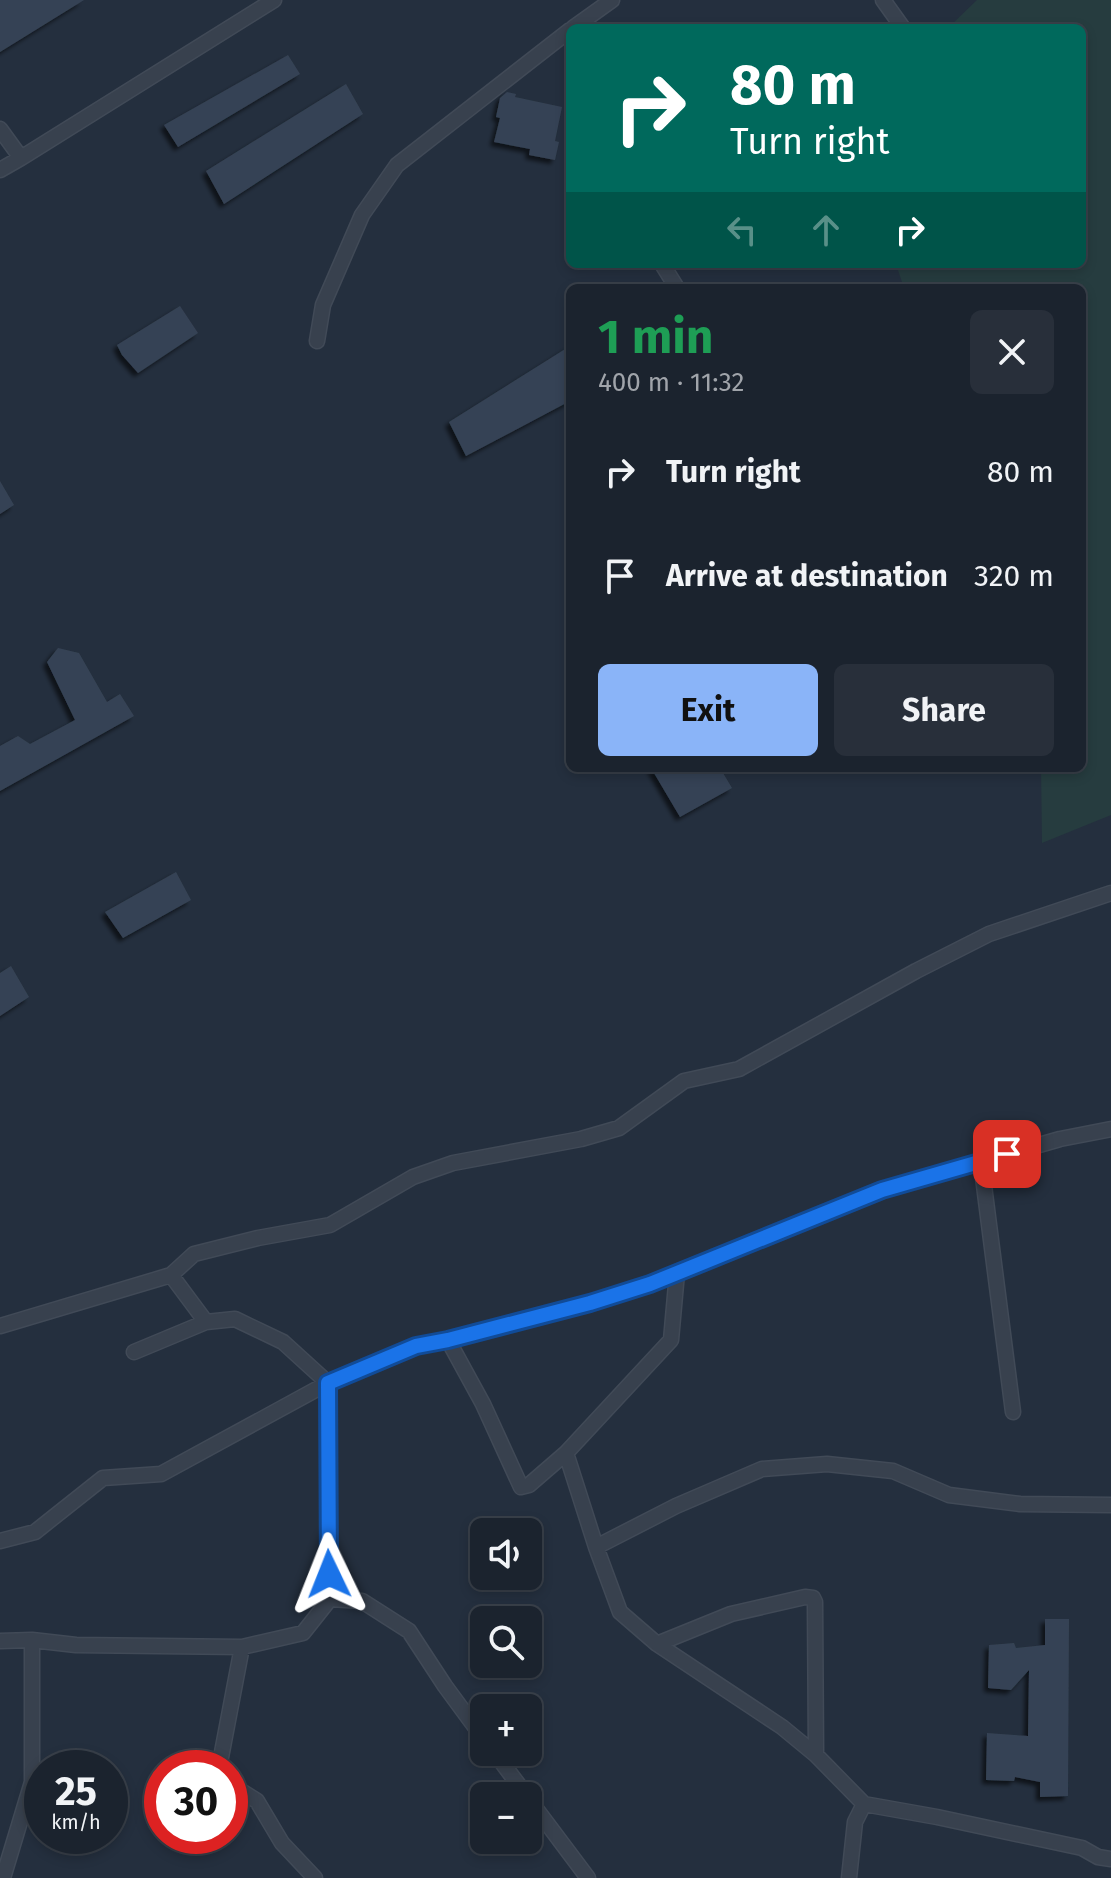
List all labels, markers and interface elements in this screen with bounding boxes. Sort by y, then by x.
text: 80 m [730,52,856,119]
icon: right [598,56,702,160]
text: Turn right [730,120,890,164]
icon: left [720,208,764,252]
icon: ahead [804,208,848,252]
icon: right [888,208,932,252]
text: 1 min [598,308,713,366]
button: close [970,310,1054,394]
text: 400 m · 11:32 [598,367,744,398]
icon: right [598,450,642,494]
text: Turn right [666,454,801,490]
text: 80 m [987,454,1054,490]
icon: arrive [598,554,642,598]
text: Arrive at destination [666,558,948,594]
text: 320 m [974,558,1054,594]
button: Exit [598,664,818,756]
button: Share [834,664,1054,756]
pin [973,1120,1041,1188]
icon: arrive [985,1132,1029,1176]
map controls [470,1518,542,1854]
button: sound [470,1518,542,1590]
position arrow [287,1532,371,1616]
button: search [470,1606,542,1678]
button: + [470,1694,542,1766]
speed limit sign: 30 [144,1750,248,1854]
text: 25 [55,1768,97,1816]
button: − [470,1782,542,1854]
text: km/h [51,1810,101,1834]

